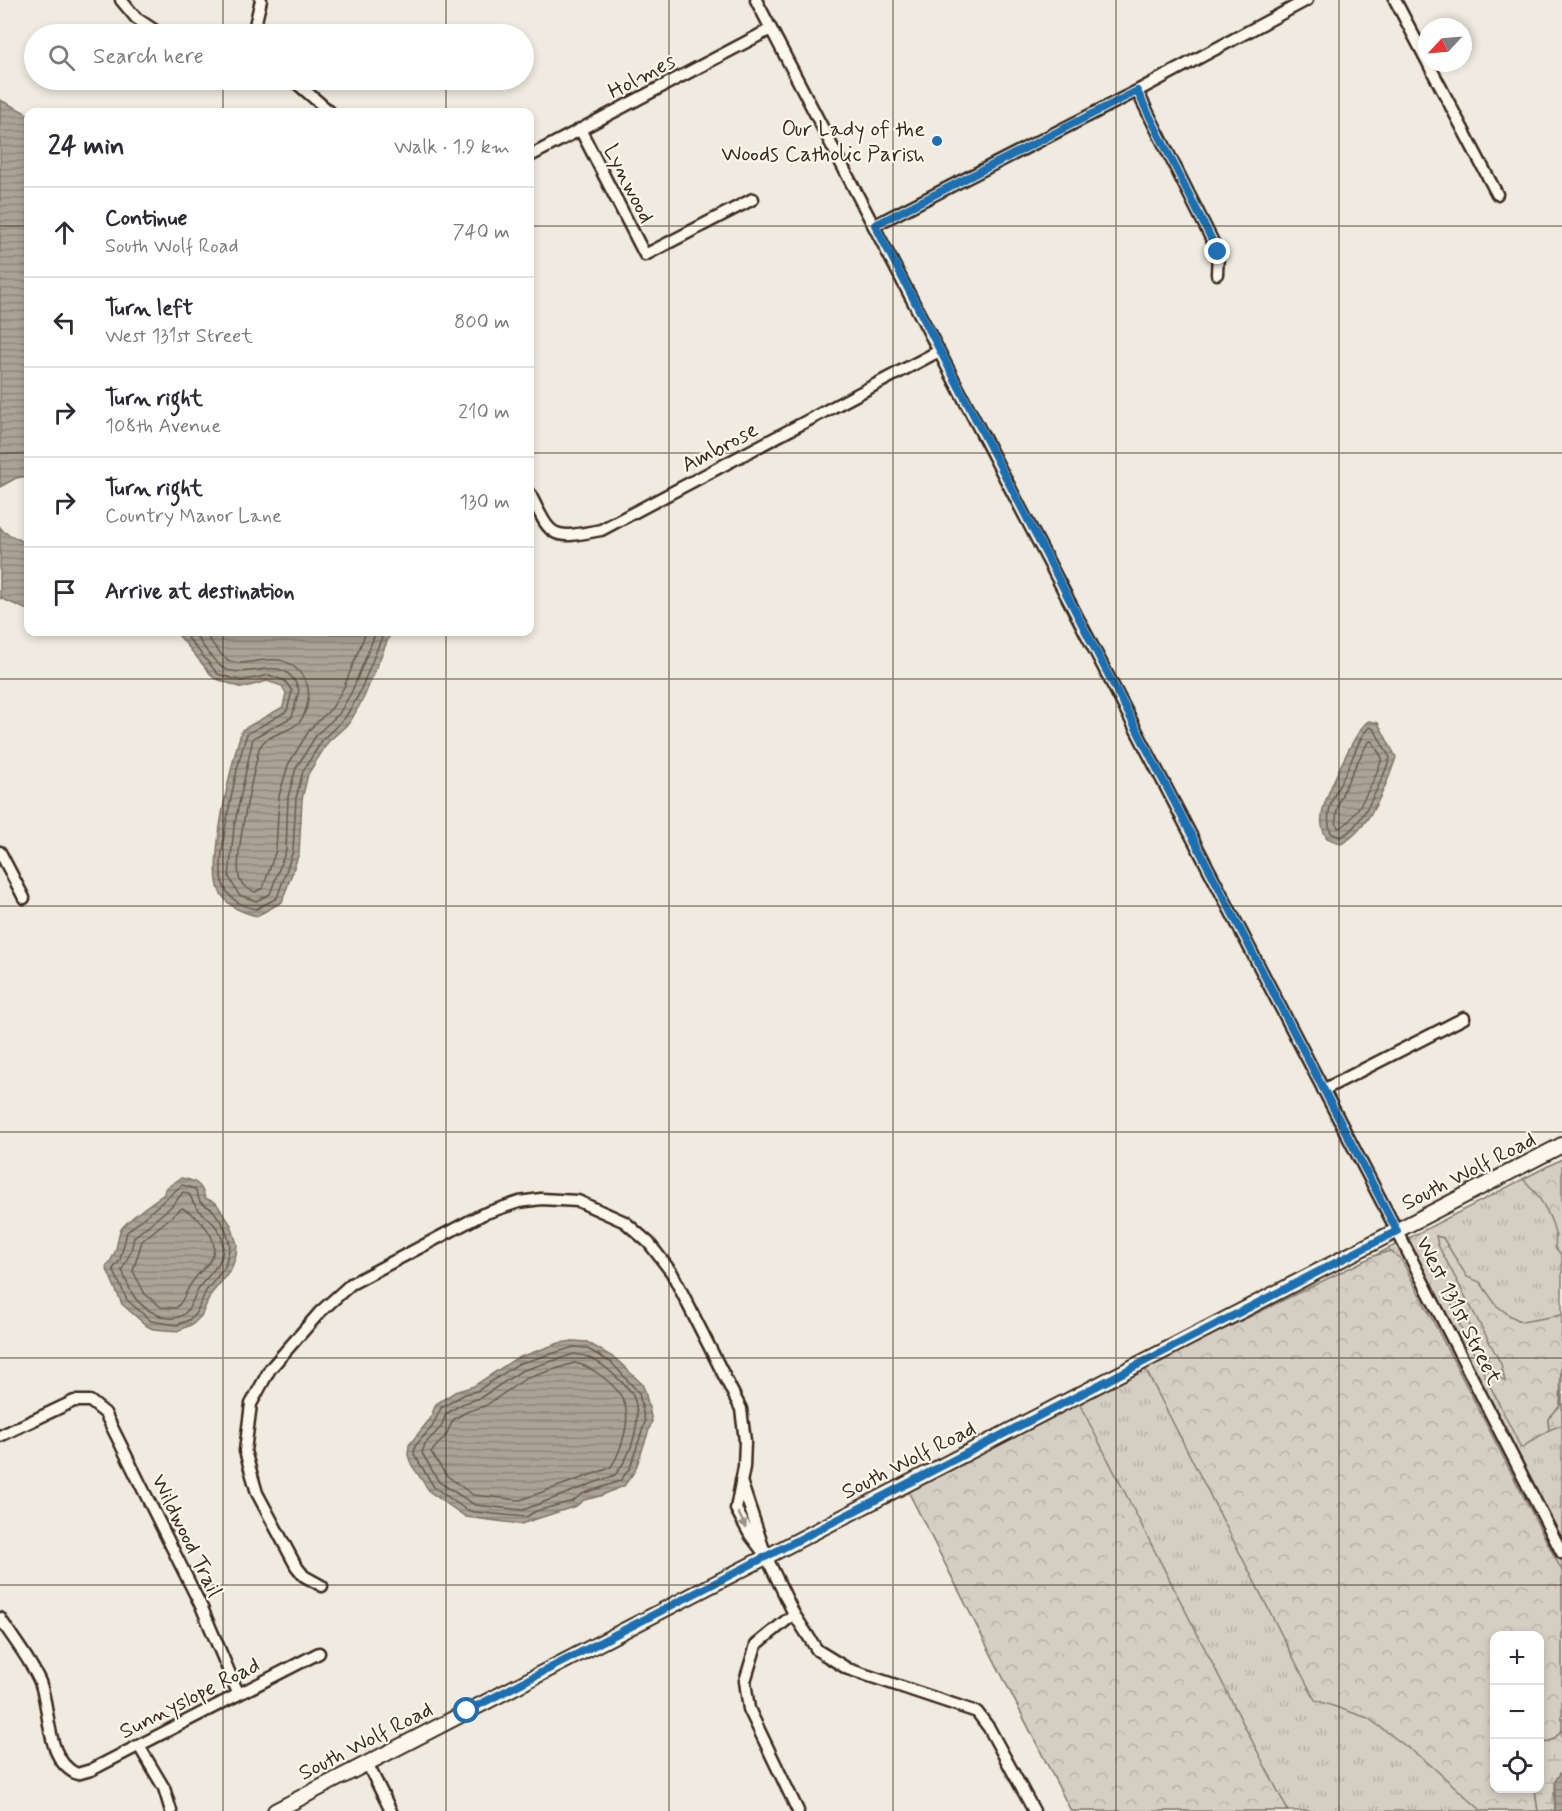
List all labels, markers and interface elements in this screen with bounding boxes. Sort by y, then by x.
north arrow [1418,18,1472,72]
search box [24,24,534,90]
icon: search [45,41,78,74]
text: Search here [93,43,204,71]
street label: Holmes [603,47,681,106]
place label: Our Lady of the Woods Catholic Parish [721,116,925,169]
text: 24 min [48,130,125,164]
text: Walk · 1.9 km [394,134,510,161]
marker: Our Lady of the Woods Catholic Parish [930,134,944,148]
street label: Lynwood [596,140,660,228]
text: Continue [105,205,187,233]
icon: ahead [48,216,81,249]
text: 740 m [452,219,510,246]
text: South Wolf Road [105,233,239,260]
route end [1204,238,1230,264]
text: Turn left [105,295,193,323]
icon: left [48,306,81,339]
text: 800 m [454,309,510,336]
text: West 131st Street [105,323,253,350]
text: Turn right [105,385,203,413]
icon: right [48,396,81,429]
text: 210 m [458,399,510,426]
text: 108th Avenue [105,413,221,440]
street label: Ambrose [677,416,763,480]
text: Turn right [105,475,203,503]
icon: right [48,486,81,519]
text: 130 m [459,489,510,516]
text: Country Manor Lane [105,503,282,530]
icon: arrive [48,576,81,609]
text: Arrive at destination [105,578,295,606]
street label: South Wolf Road [1397,1126,1541,1218]
street label: West 131st Street [1409,1232,1508,1390]
street label: South Wolf Road [837,1415,981,1507]
street label: Wildwood Trail [144,1470,228,1602]
one-way arrow [737,1512,747,1529]
map controls [1490,1631,1544,1793]
button: + [1490,1631,1544,1685]
street label: Sunnyslope Road [115,1651,265,1746]
button: − [1490,1685,1544,1739]
street label: South Wolf Road [294,1696,438,1788]
route start [453,1697,479,1723]
button: locate [1490,1739,1544,1793]

